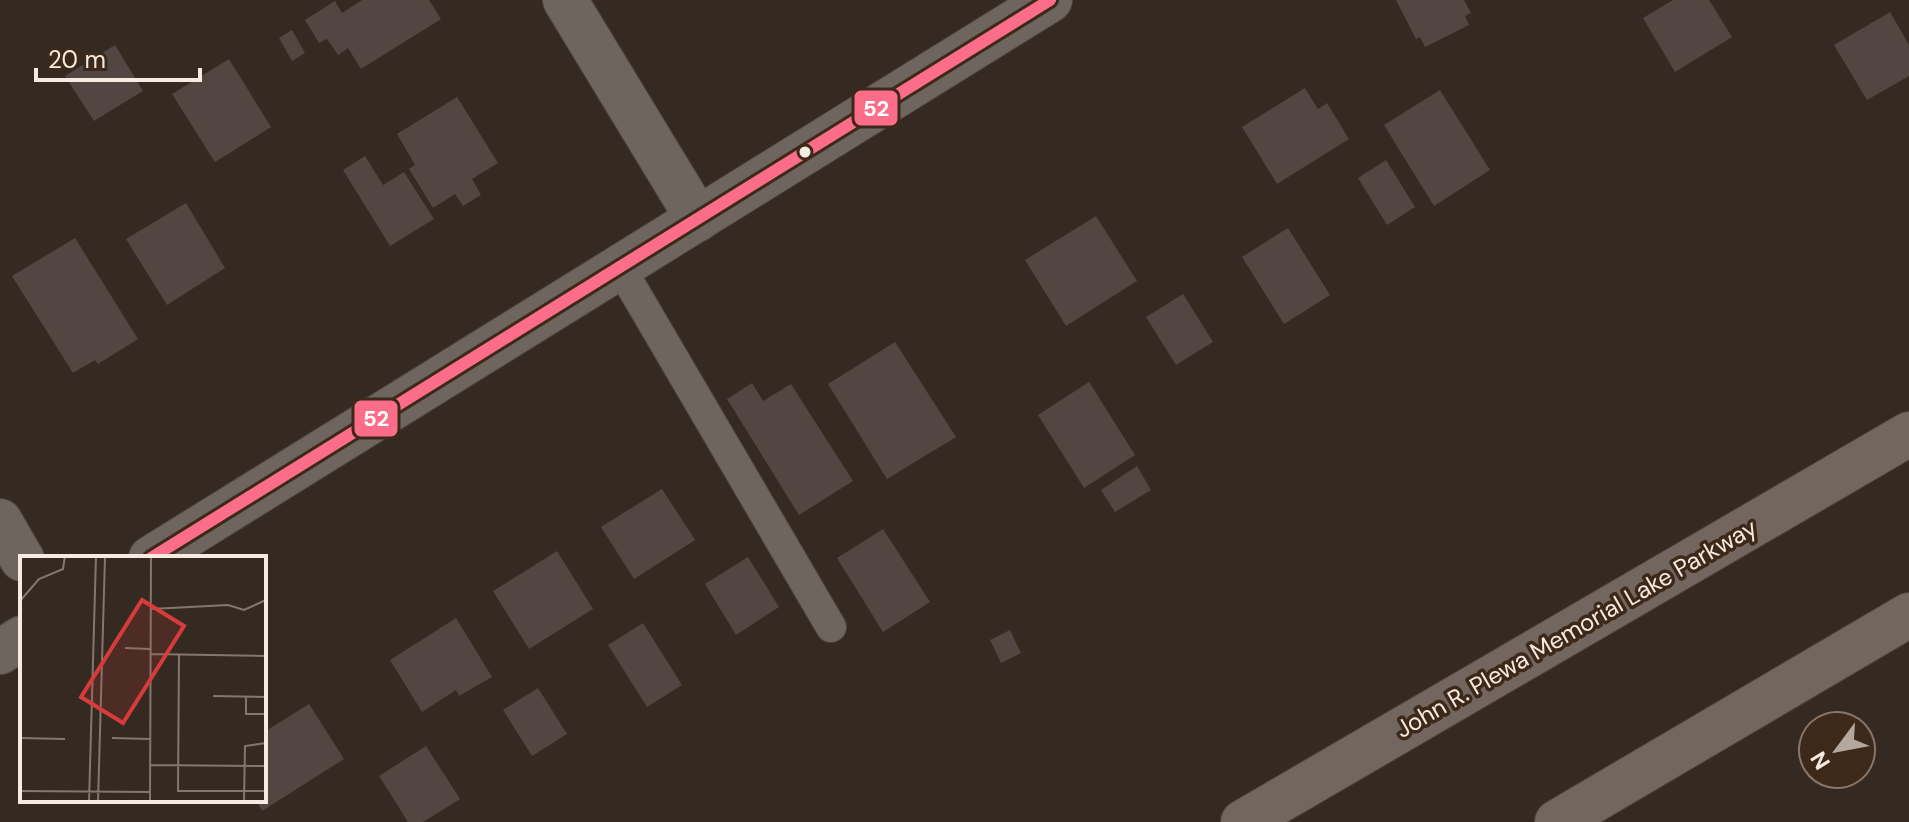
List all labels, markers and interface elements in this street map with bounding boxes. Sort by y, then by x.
scale bar [36,32,200,82]
text: 20 m [48,44,106,75]
line badge: 52 [853,89,899,127]
text: 52 [863,94,889,123]
unlabelled marker [797,144,813,160]
line badge: 52 [353,399,399,438]
text: 52 [363,404,389,433]
street label: John R. Plewa Memorial Lake Parkway [1390,511,1762,745]
inset map [20,556,266,802]
north arrow [1797,710,1877,790]
text: N [1804,746,1837,775]

